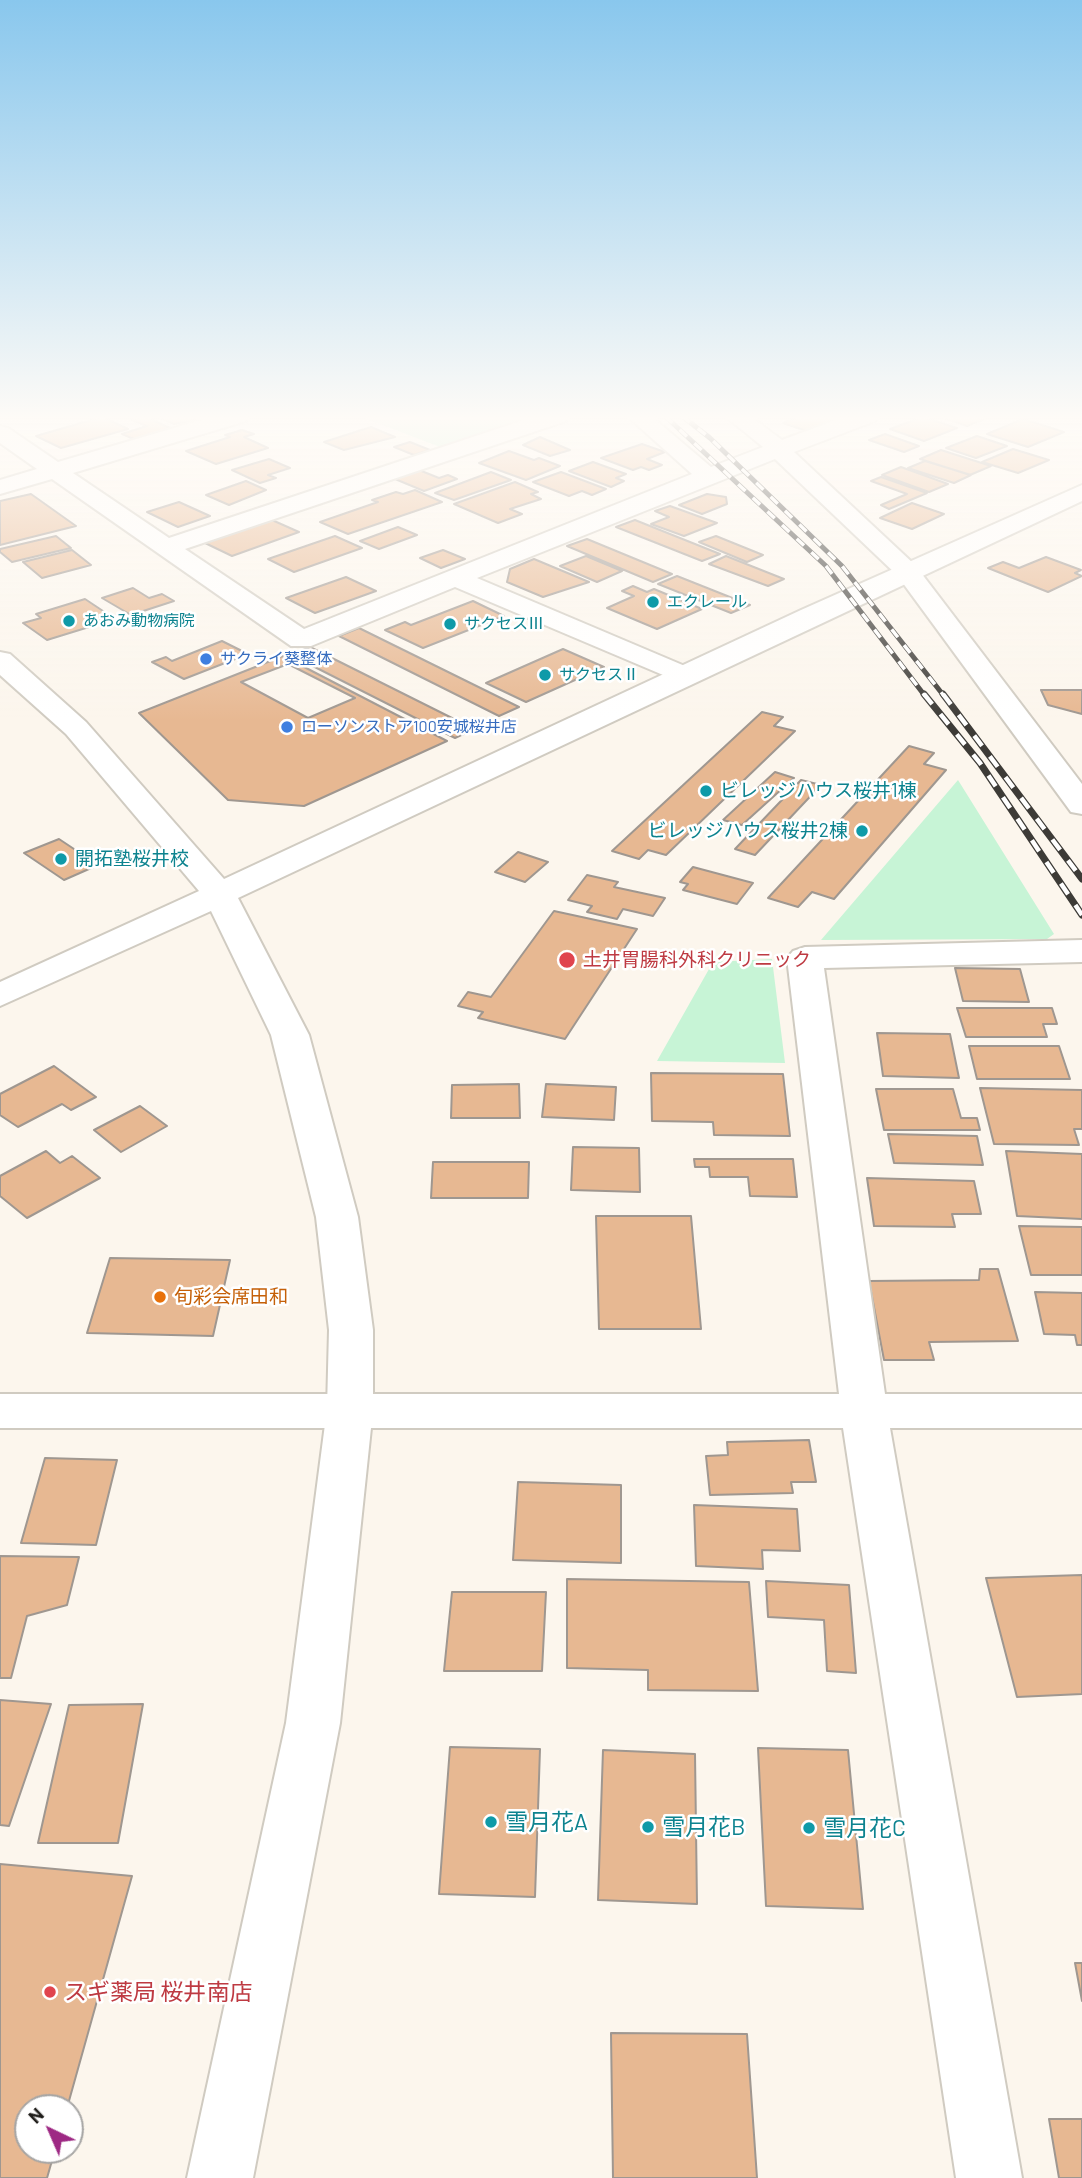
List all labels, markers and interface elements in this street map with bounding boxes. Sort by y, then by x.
place label: エクレール [667,592,747,612]
marker: エクレール [645,594,661,610]
place label: あおみ動物病院 [83,611,195,631]
marker: あおみ動物病院 [61,613,77,629]
place label: サクセスⅢ [464,614,544,634]
marker: サクセスⅢ [442,616,458,632]
place label: サクライ葵整体 [220,649,332,669]
marker: サクライ葵整体 [198,651,214,667]
place label: サクセスⅡ [559,665,639,685]
marker: サクセスⅡ [537,667,553,683]
place label: ローソンストア100安城桜井店 [301,717,517,737]
marker: ローソンストア100安城桜井店 [279,719,295,735]
place label: ビレッジハウス桜井1棟 [720,780,917,802]
marker: ビレッジハウス桜井1棟 [698,783,714,799]
place label: ビレッジハウス桜井2棟 [648,820,848,842]
marker: ビレッジハウス桜井2棟 [854,823,870,839]
place label: 開拓塾桜井校 [75,848,189,870]
marker: 開拓塾桜井校 [53,851,69,867]
place label: 土井胃腸科外科クリニック [583,949,811,971]
marker: 土井胃腸科外科クリニック [557,950,577,970]
place label: 旬彩会席田和 [174,1286,288,1308]
marker: 旬彩会席田和 [152,1289,168,1305]
place label: 雪月花A [505,1808,588,1836]
place label: 雪月花B [662,1813,745,1841]
marker: 雪月花A [483,1814,499,1830]
place label: 雪月花C [823,1814,906,1842]
marker: 雪月花B [640,1819,656,1835]
marker: 雪月花C [801,1820,817,1836]
place label: スギ薬局 桜井南店 [64,1978,253,2006]
marker: スギ薬局 桜井南店 [42,1984,58,2000]
north arrow [14,2094,84,2164]
text: N [23,2102,48,2128]

